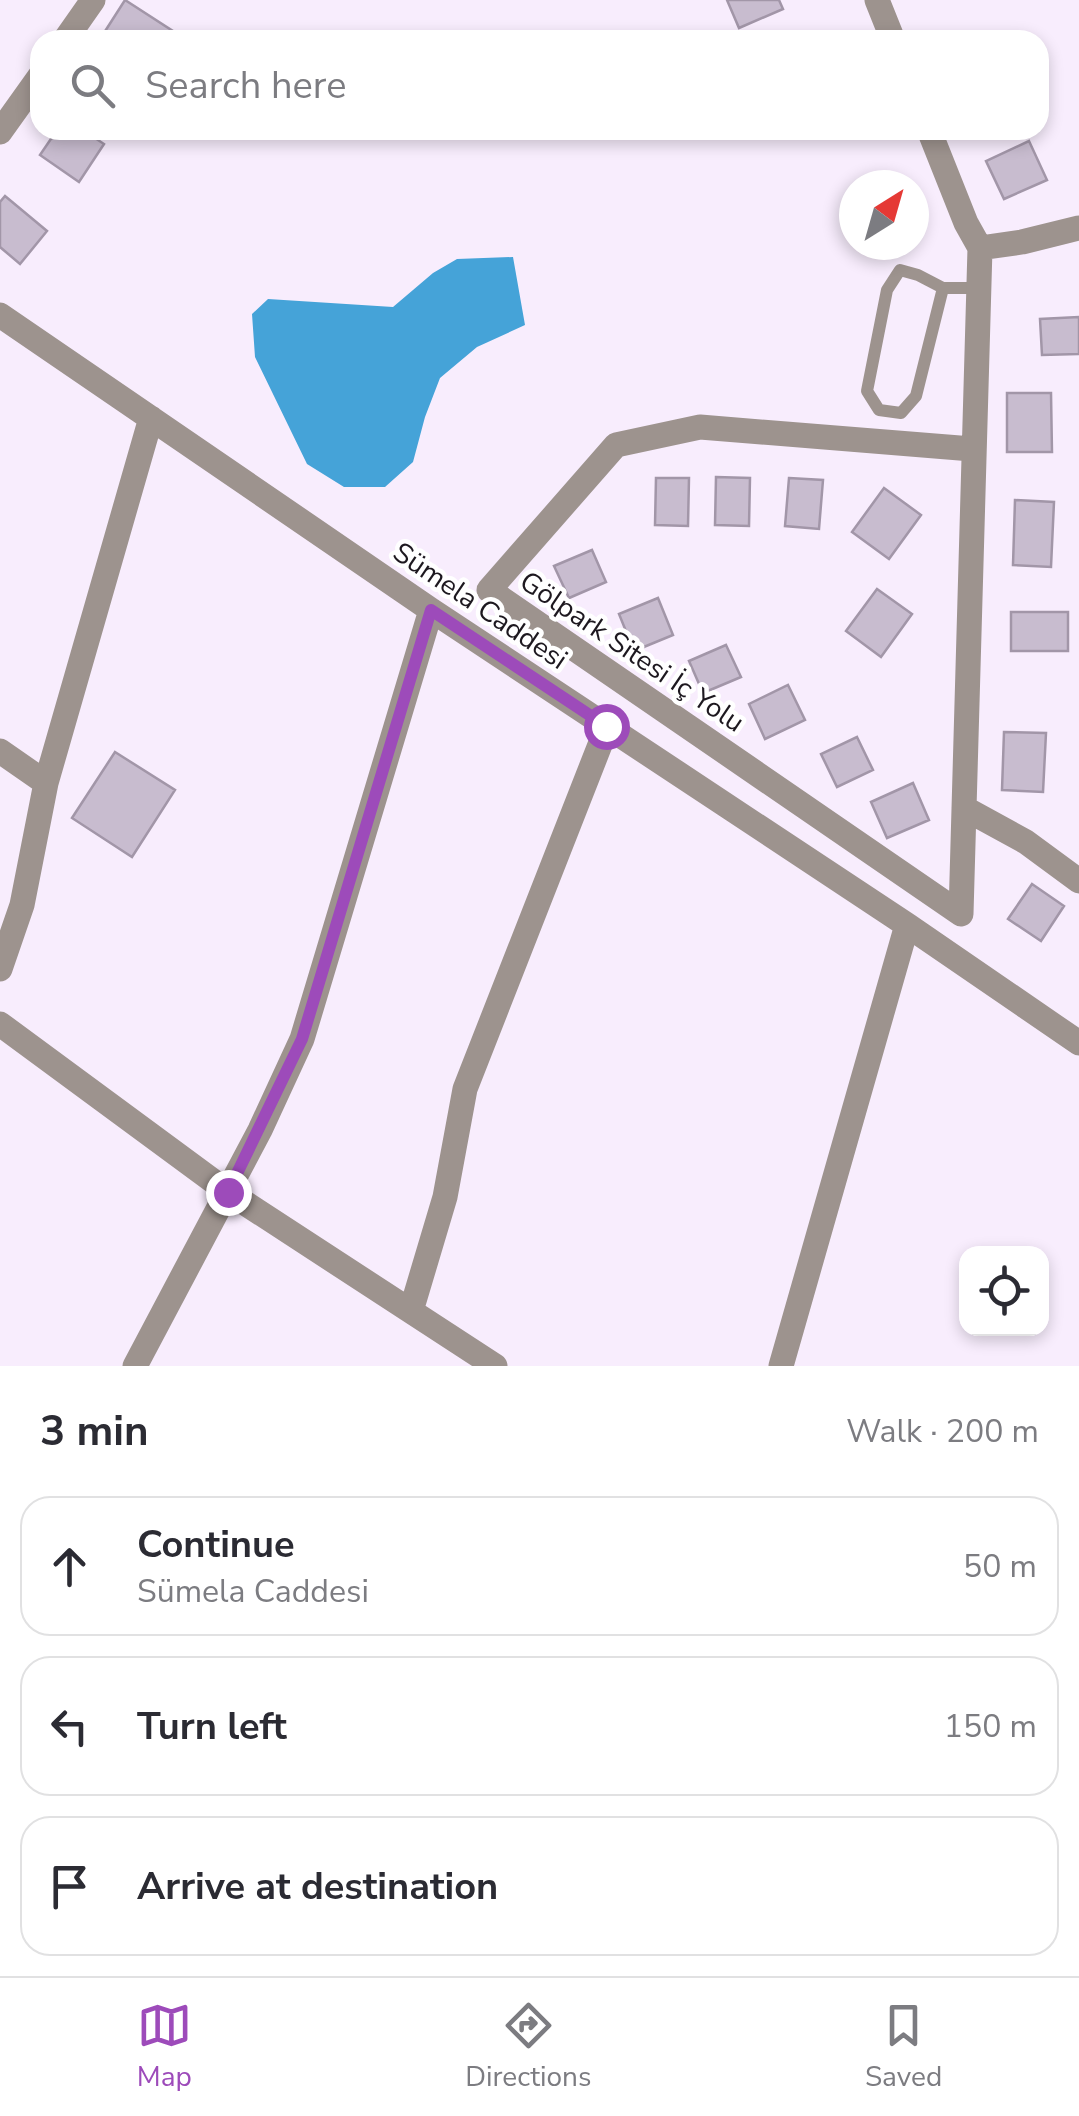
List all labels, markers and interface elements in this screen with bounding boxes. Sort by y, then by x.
search box [30,30,1049,140]
icon: search [65,58,120,113]
text: Search here [145,60,346,111]
north arrow [839,170,929,260]
street label: Sümela Caddesi [385,534,575,678]
street label: Gölpark Sitesi İç Yolu [512,563,752,741]
route start [584,704,630,750]
route end [206,1170,252,1216]
map controls [959,1246,1049,1336]
button: locate [959,1246,1049,1336]
text: 3 min [40,1403,149,1460]
text: Walk · 200 m [846,1410,1039,1453]
text: Continue [137,1519,295,1570]
icon: ahead [42,1539,97,1594]
text: 50 m [963,1545,1037,1588]
text: Sümela Caddesi [137,1570,369,1613]
icon: left [42,1699,97,1754]
text: Turn left [137,1701,287,1752]
text: 150 m [944,1705,1037,1748]
icon: arrive [42,1859,97,1914]
text: Arrive at destination [137,1861,498,1912]
tab: Map [137,1998,192,2096]
tab: Directions [465,1998,591,2096]
tab: Saved [865,1998,942,2096]

